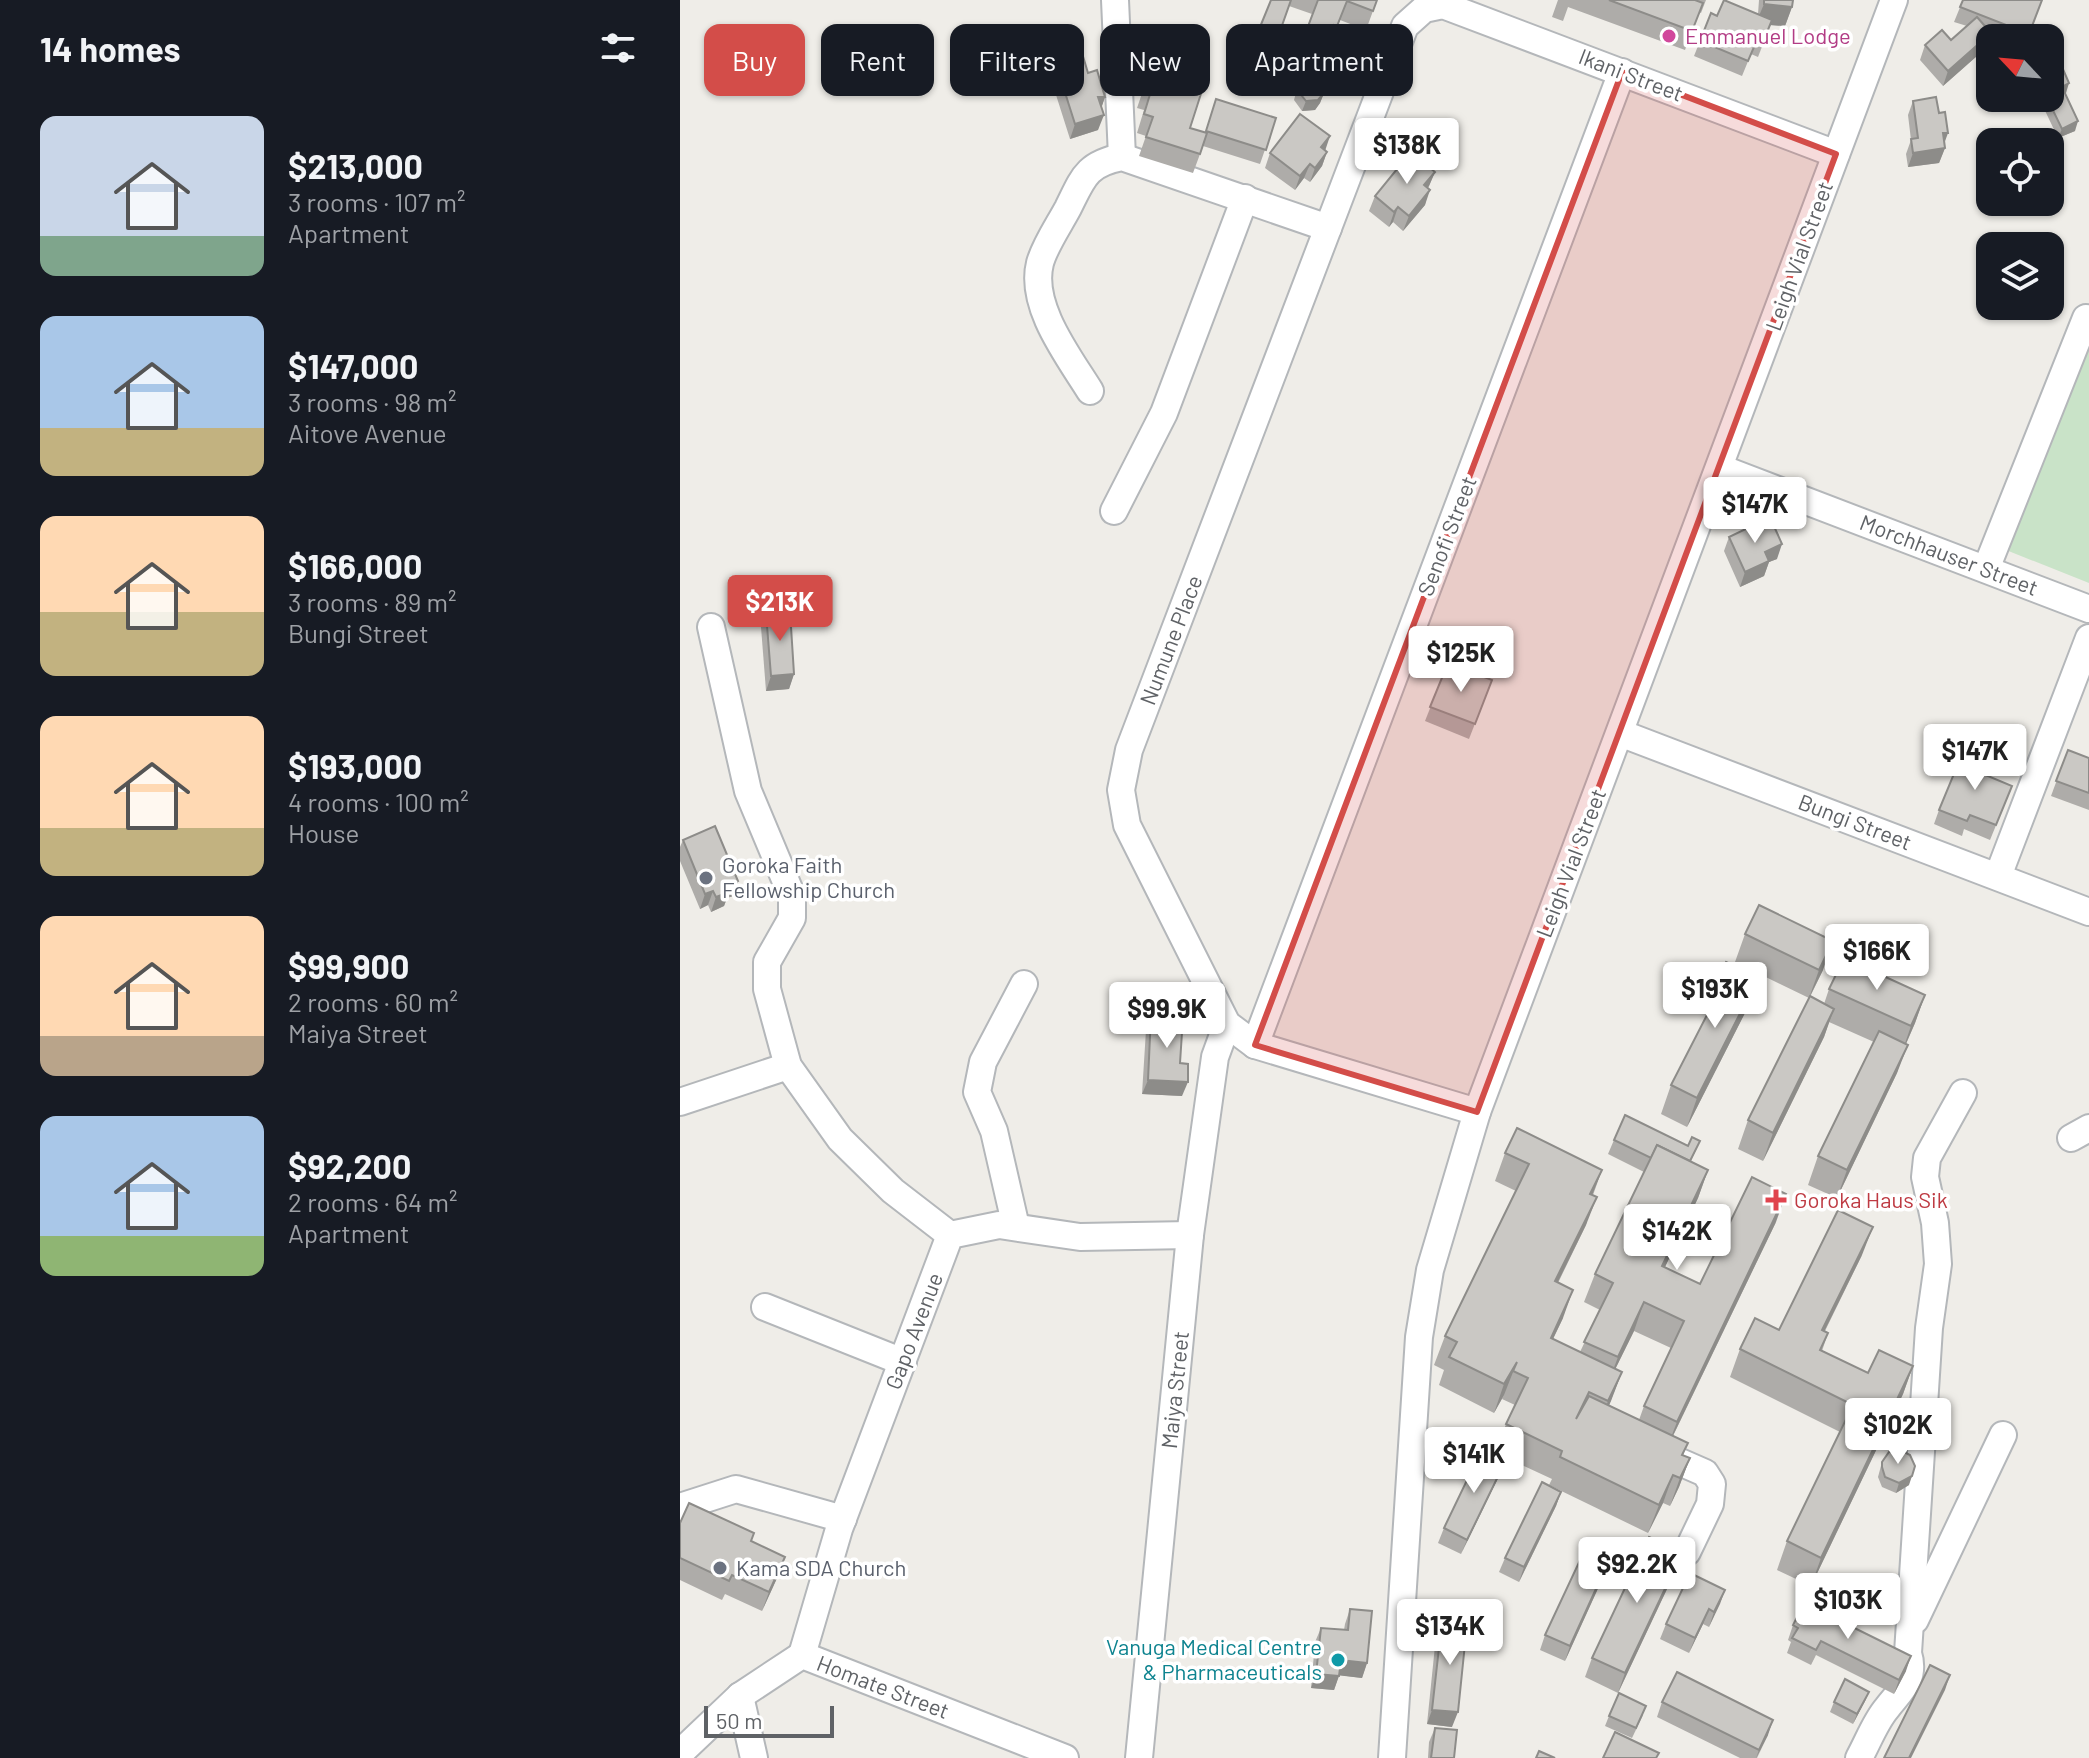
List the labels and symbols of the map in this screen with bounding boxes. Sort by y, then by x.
place label: Emmanuel Lodge [1685,22,1851,48]
north arrow [1976,24,2064,112]
marker: Emmanuel Lodge [1660,27,1678,45]
street label: Ikani Street [1575,42,1687,106]
pin: $138K [1351,118,1463,186]
street label: Leigh Vial Street [1759,177,1837,334]
street label: Senofi Street [1411,472,1481,599]
pin: $147K [1699,477,1811,545]
street label: Morchhauser Street [1857,508,2042,600]
street label: Numune Place [1133,571,1207,708]
pin: $213K [724,575,836,643]
pin: $125K [1405,626,1517,694]
pin: $147K [1919,724,2031,792]
street label: Leigh Vial Street [1530,785,1610,941]
street label: Bungi Street [1795,788,1916,855]
place label: Goroka Faith Fellowship Church [722,851,895,902]
marker: Goroka Faith Fellowship Church [697,869,715,887]
pin: $166K [1821,924,1933,992]
pin: $193K [1659,962,1771,1030]
pin: $99.9K [1102,982,1232,1050]
place label: Goroka Haus Sik [1794,1186,1948,1212]
marker: Goroka Haus Sik [1765,1189,1787,1211]
pin: $142K [1621,1204,1733,1272]
street label: Gapo Avenue [879,1269,947,1393]
street label: Maiya Street [1155,1330,1193,1450]
pin: $102K [1842,1398,1954,1466]
pin: $141K [1418,1427,1530,1495]
pin: $92.2K [1572,1537,1702,1605]
place label: Kama SDA Church [736,1554,906,1580]
marker: Kama SDA Church [711,1559,729,1577]
pin: $103K [1792,1573,1904,1641]
pin: $134K [1394,1599,1506,1667]
place label: Vanuga Medical Centre & Pharmaceuticals [1106,1633,1322,1684]
street label: Homate Street [814,1649,953,1723]
marker: Vanuga Medical Centre & Pharmaceuticals [1329,1651,1347,1669]
scale bar [704,1702,834,1738]

